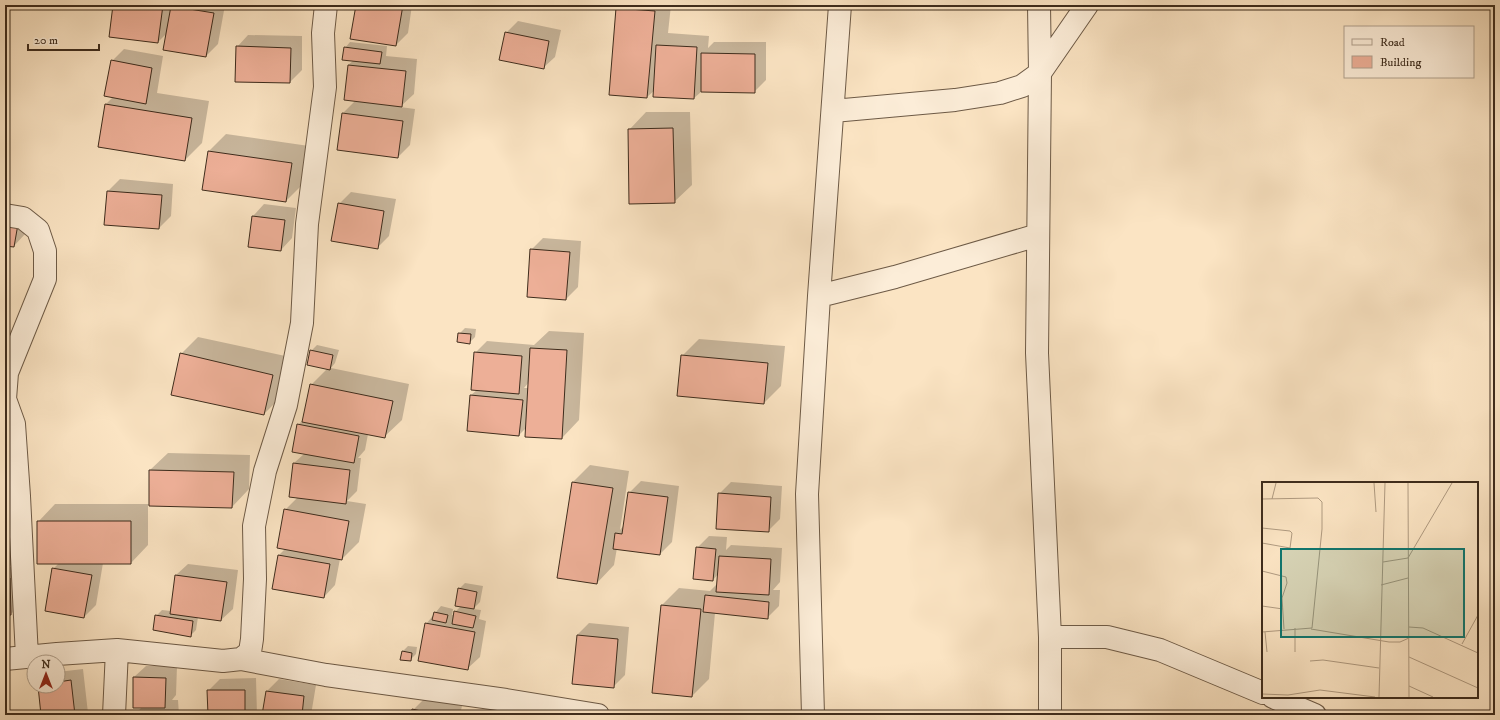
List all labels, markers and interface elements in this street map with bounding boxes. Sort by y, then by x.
scale bar [28,26,99,52]
legend [1344,26,1474,78]
text: 20 m [34,33,58,48]
text: Road [1380,35,1405,50]
text: Building [1380,55,1421,70]
inset map [1262,482,1478,698]
north arrow [26,654,66,694]
text: N [41,658,51,672]

